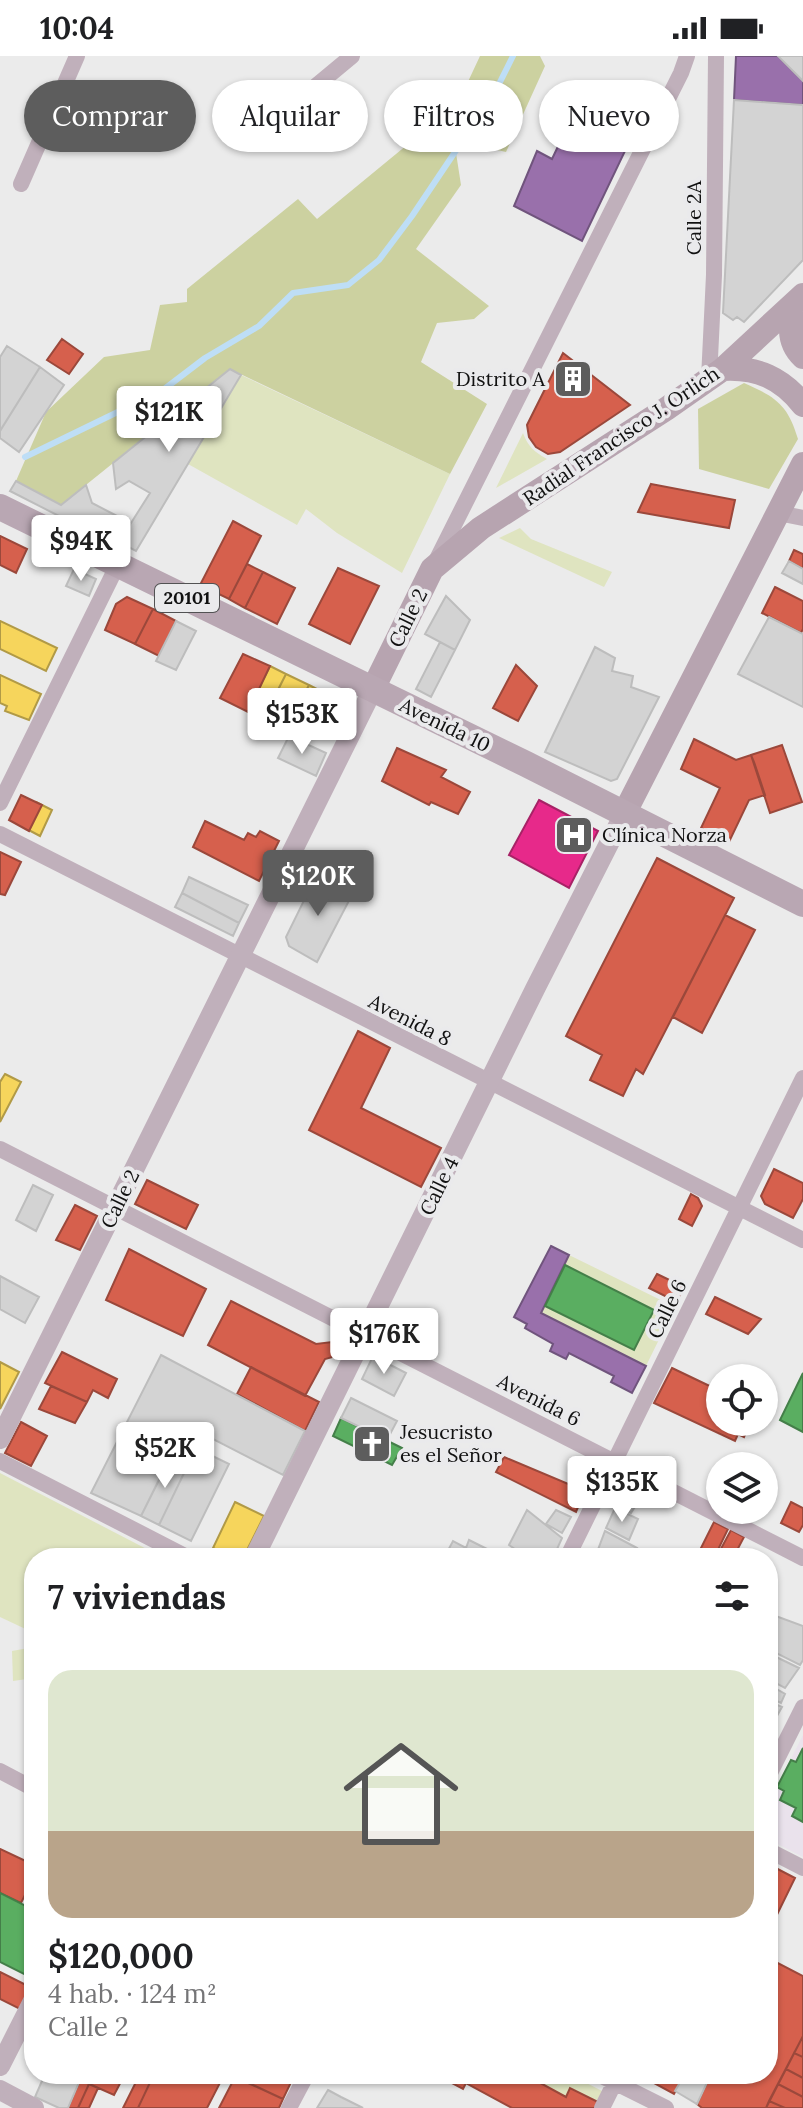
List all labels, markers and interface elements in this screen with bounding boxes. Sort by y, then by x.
text: 10:04 [40,9,114,47]
chip: Comprar [24,80,196,152]
chip: Alquilar [212,80,368,152]
chip: Filtros [384,80,523,152]
chip: Nuevo [539,80,679,152]
street label: Calle 2A [681,180,706,255]
building icon: Distrito A [552,358,594,400]
street label: Radial Francisco J. Orlich [518,360,724,511]
place label: Distrito A [456,366,545,391]
pin: $121K [113,386,225,454]
text: $121K [135,395,203,428]
pin: $94K [34,515,128,583]
text: $94K [50,524,113,557]
road number: 20101 [155,584,219,612]
street label: Calle 2 [383,584,432,651]
pin: $153K [246,688,358,756]
street label: Avenida 10 [395,691,495,757]
text: $153K [266,697,338,730]
hospital icon: Clínica Norza [553,814,595,856]
place label: Clínica Norza [602,822,727,847]
pin: $120K [262,850,374,918]
text: $120K [281,859,355,892]
street label: Avenida 8 [364,988,456,1051]
street label: Calle 4 [414,1152,463,1219]
street label: Calle 2 [95,1165,144,1232]
street label: Calle 6 [642,1275,692,1343]
pin: $176K [328,1308,440,1376]
text: $176K [348,1317,420,1350]
map controls [706,1364,778,1524]
button: locate [706,1364,778,1436]
street label: Avenida 6 [493,1368,585,1431]
place label: Jesucristo es el Señor [399,1419,502,1467]
pin: $52K [118,1422,212,1490]
church icon: Jesucristo es el Señor [351,1423,393,1465]
text: $52K [134,1431,196,1464]
button: layers [706,1452,778,1524]
pin: $135K [566,1456,678,1524]
text: $135K [586,1465,658,1498]
icon: filters [710,1574,754,1618]
text: 7 viviendas [48,1575,226,1618]
icon: home [329,1722,473,1866]
text: $120,000 [48,1934,194,1977]
text: 4 hab. · 124 m² [48,1977,217,2010]
text: Calle 2 [48,2010,129,2043]

